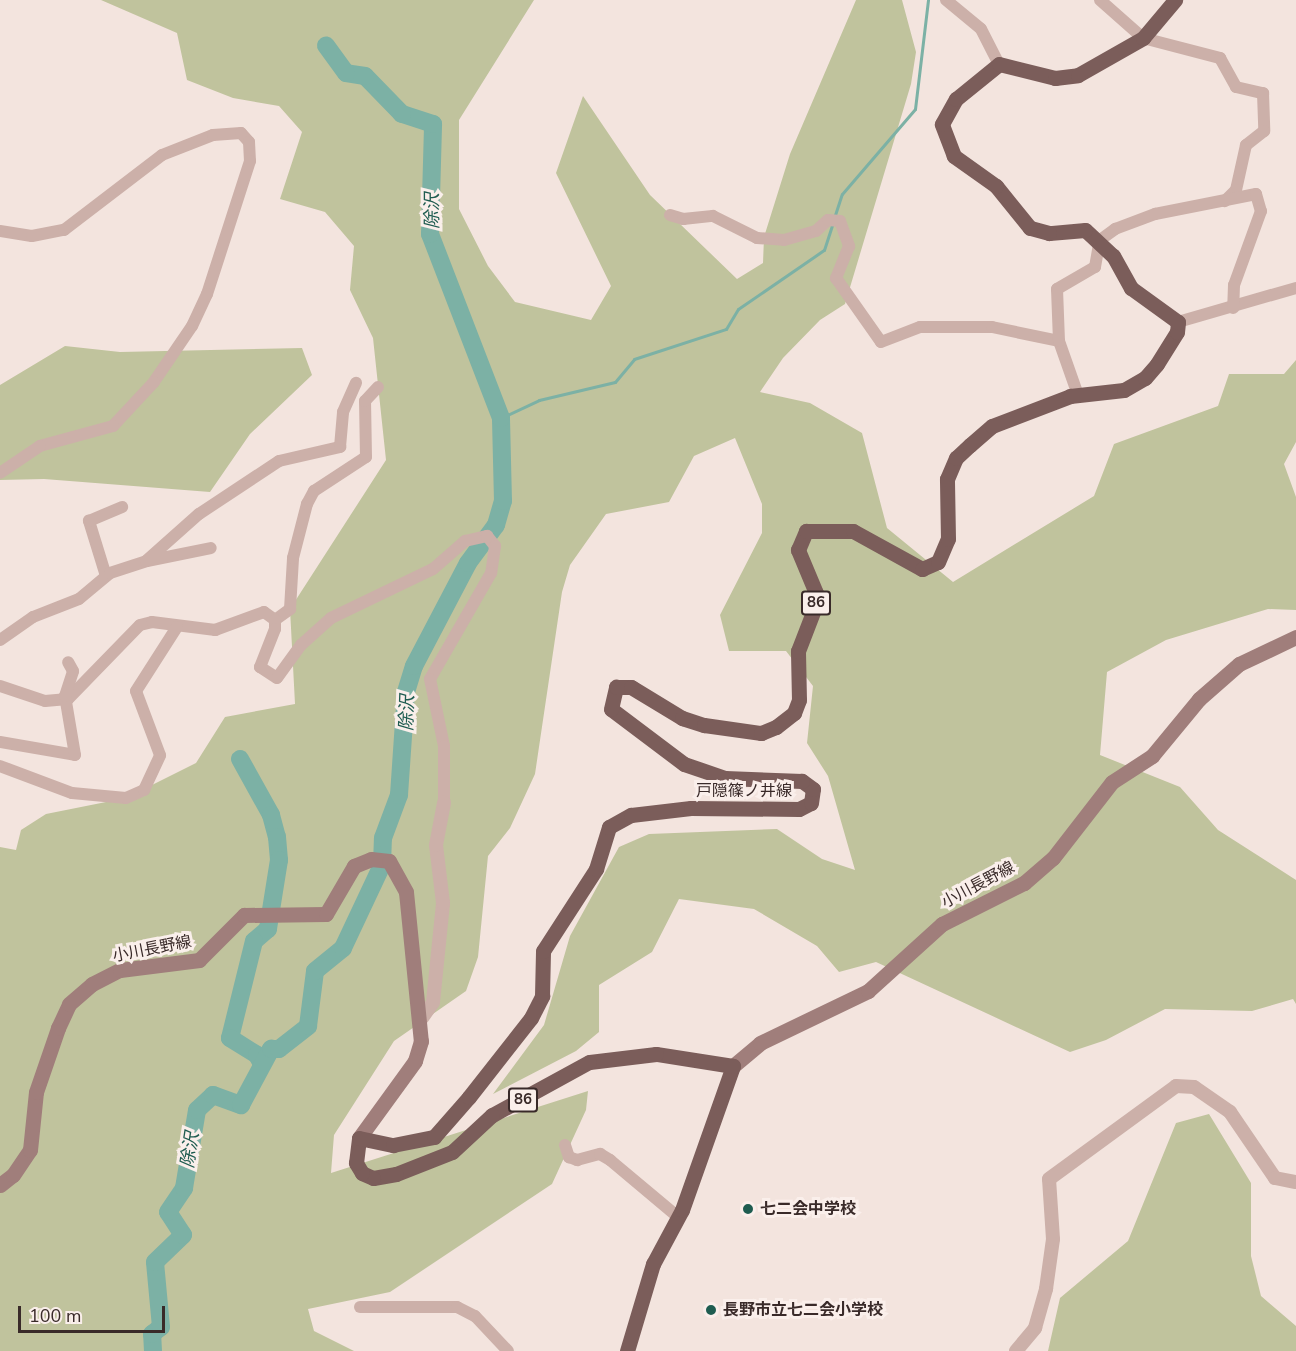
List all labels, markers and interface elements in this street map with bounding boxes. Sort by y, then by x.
water label: 除沢 [421,193,443,229]
road number: 86 [801,591,831,615]
water label: 除沢 [396,695,418,731]
street label: 戸隠篠ノ井線 [696,781,792,801]
street label: 小川長野線 [938,858,1018,912]
street label: 小川長野線 [111,932,193,966]
road number: 86 [508,1088,538,1112]
water label: 除沢 [177,1131,203,1169]
place label: 七二会中学校 [760,1199,856,1219]
marker: 七二会中学校 [741,1202,755,1216]
scale bar [21,1294,168,1332]
place label: 長野市立七二会小学校 [723,1300,883,1320]
marker: 長野市立七二会小学校 [704,1303,718,1317]
text: 100 m [29,1304,81,1328]

